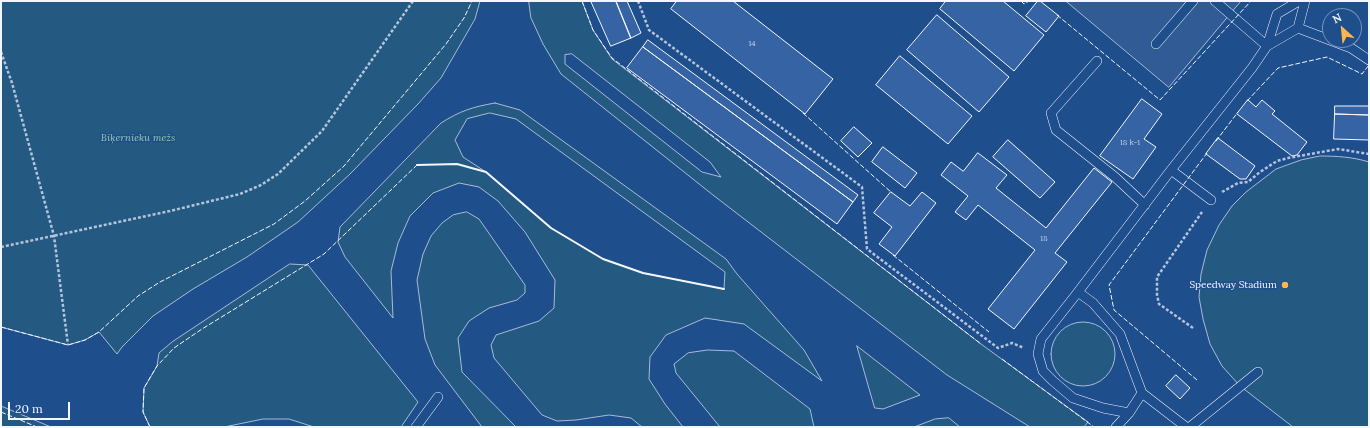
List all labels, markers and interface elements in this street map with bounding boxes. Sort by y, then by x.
north arrow [1322,8,1362,48]
text: N [1330,10,1344,26]
house number: 14 [748,39,756,49]
park label: Biķernieku mežs [101,132,175,144]
house number: 18 k-1 [1120,138,1140,148]
house number: 18 [1040,234,1048,244]
place label: Speedway Stadium [1190,279,1277,291]
marker: Speedway Stadium [1280,280,1290,290]
scale bar [10,394,72,420]
text: 20 m [15,401,43,416]

